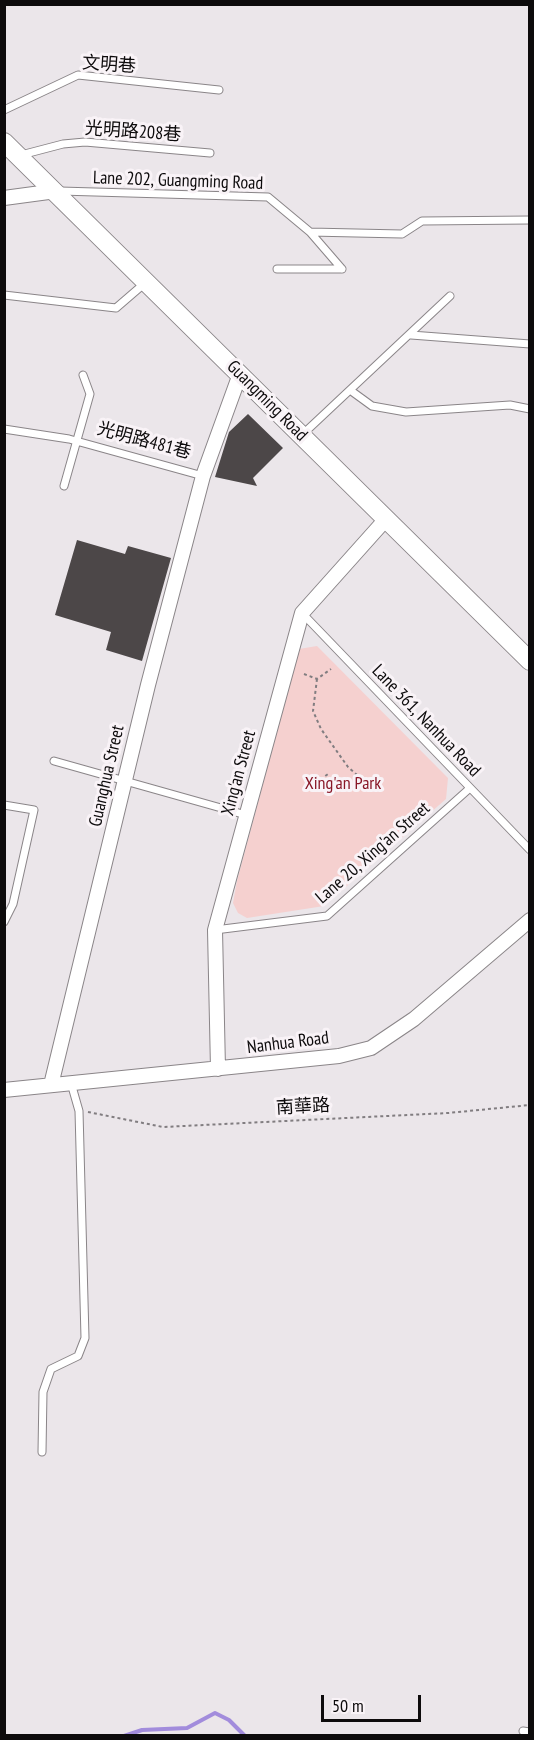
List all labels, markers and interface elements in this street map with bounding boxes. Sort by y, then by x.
street label: 文明巷 [81,52,137,78]
street label: 光明路208巷 [84,118,182,146]
street label: Lane 202, Guangming Road [92,167,264,195]
street label: Guangming Road [222,356,312,446]
street label: 光明路481巷 [95,418,193,464]
street label: Lane 361, Nanhua Road [367,661,485,781]
street label: Guanghua Street [85,723,129,829]
street label: Xing'an Street [217,728,261,818]
park label: Xing'an Park [305,773,381,795]
street label: Lane 20, Xing'an Street [312,798,434,908]
street label: Nanhua Road [246,1027,330,1059]
street label: 南華路 [275,1095,331,1119]
scale bar [324,1683,424,1721]
text: 50 m [332,1694,364,1717]

